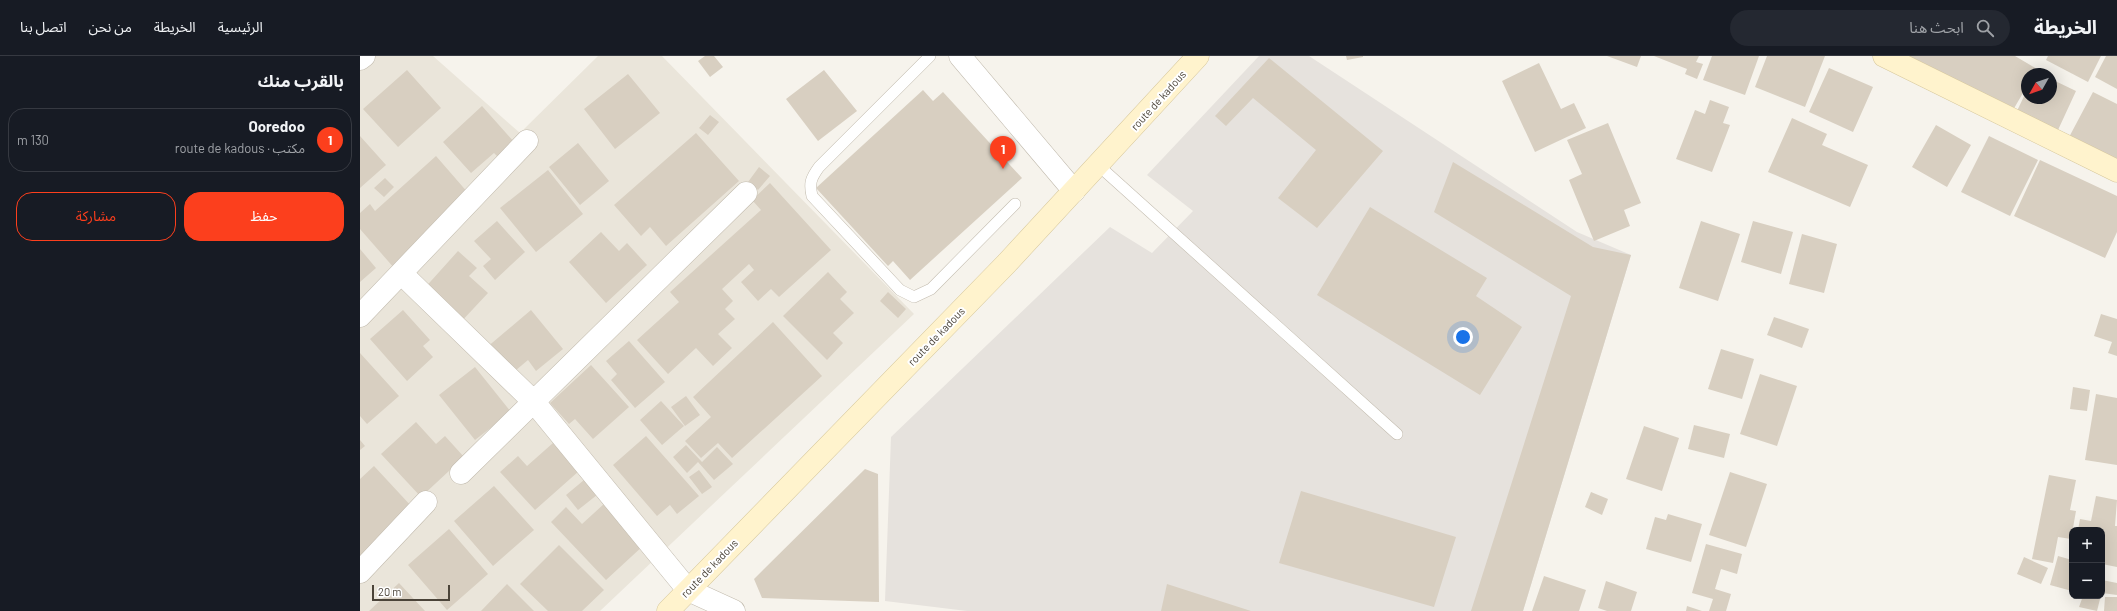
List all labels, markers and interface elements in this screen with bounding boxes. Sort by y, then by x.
search box [1730,10,2010,46]
text: الخريطة [2034,15,2097,38]
icon: search [1974,17,1996,39]
text: اتصل بنا [20,18,66,35]
text: من نحن [88,18,132,35]
text: الخريطة [154,18,196,35]
text: الرئيسية [218,18,263,35]
text: ابحث هنا [1909,18,1964,36]
street label: route de kadous [1128,67,1188,133]
north arrow [2021,68,2057,104]
text: بالقرب منك [258,70,344,90]
text: Ooredoo [248,117,305,135]
text: 130 m [17,132,49,148]
text: 1 [328,132,332,148]
pin: 1 [990,136,1016,169]
text: مكتب · route de kadous [175,140,305,156]
button: مشاركة [16,192,176,241]
button: حفظ [184,192,344,241]
street label: route de kadous [905,304,967,368]
your location [1453,327,1473,347]
map controls [2069,527,2105,599]
button: + [2069,527,2105,563]
street label: route de kadous [678,536,740,600]
button: − [2069,563,2105,599]
scale bar [372,583,450,602]
text: 20 m [378,585,401,598]

